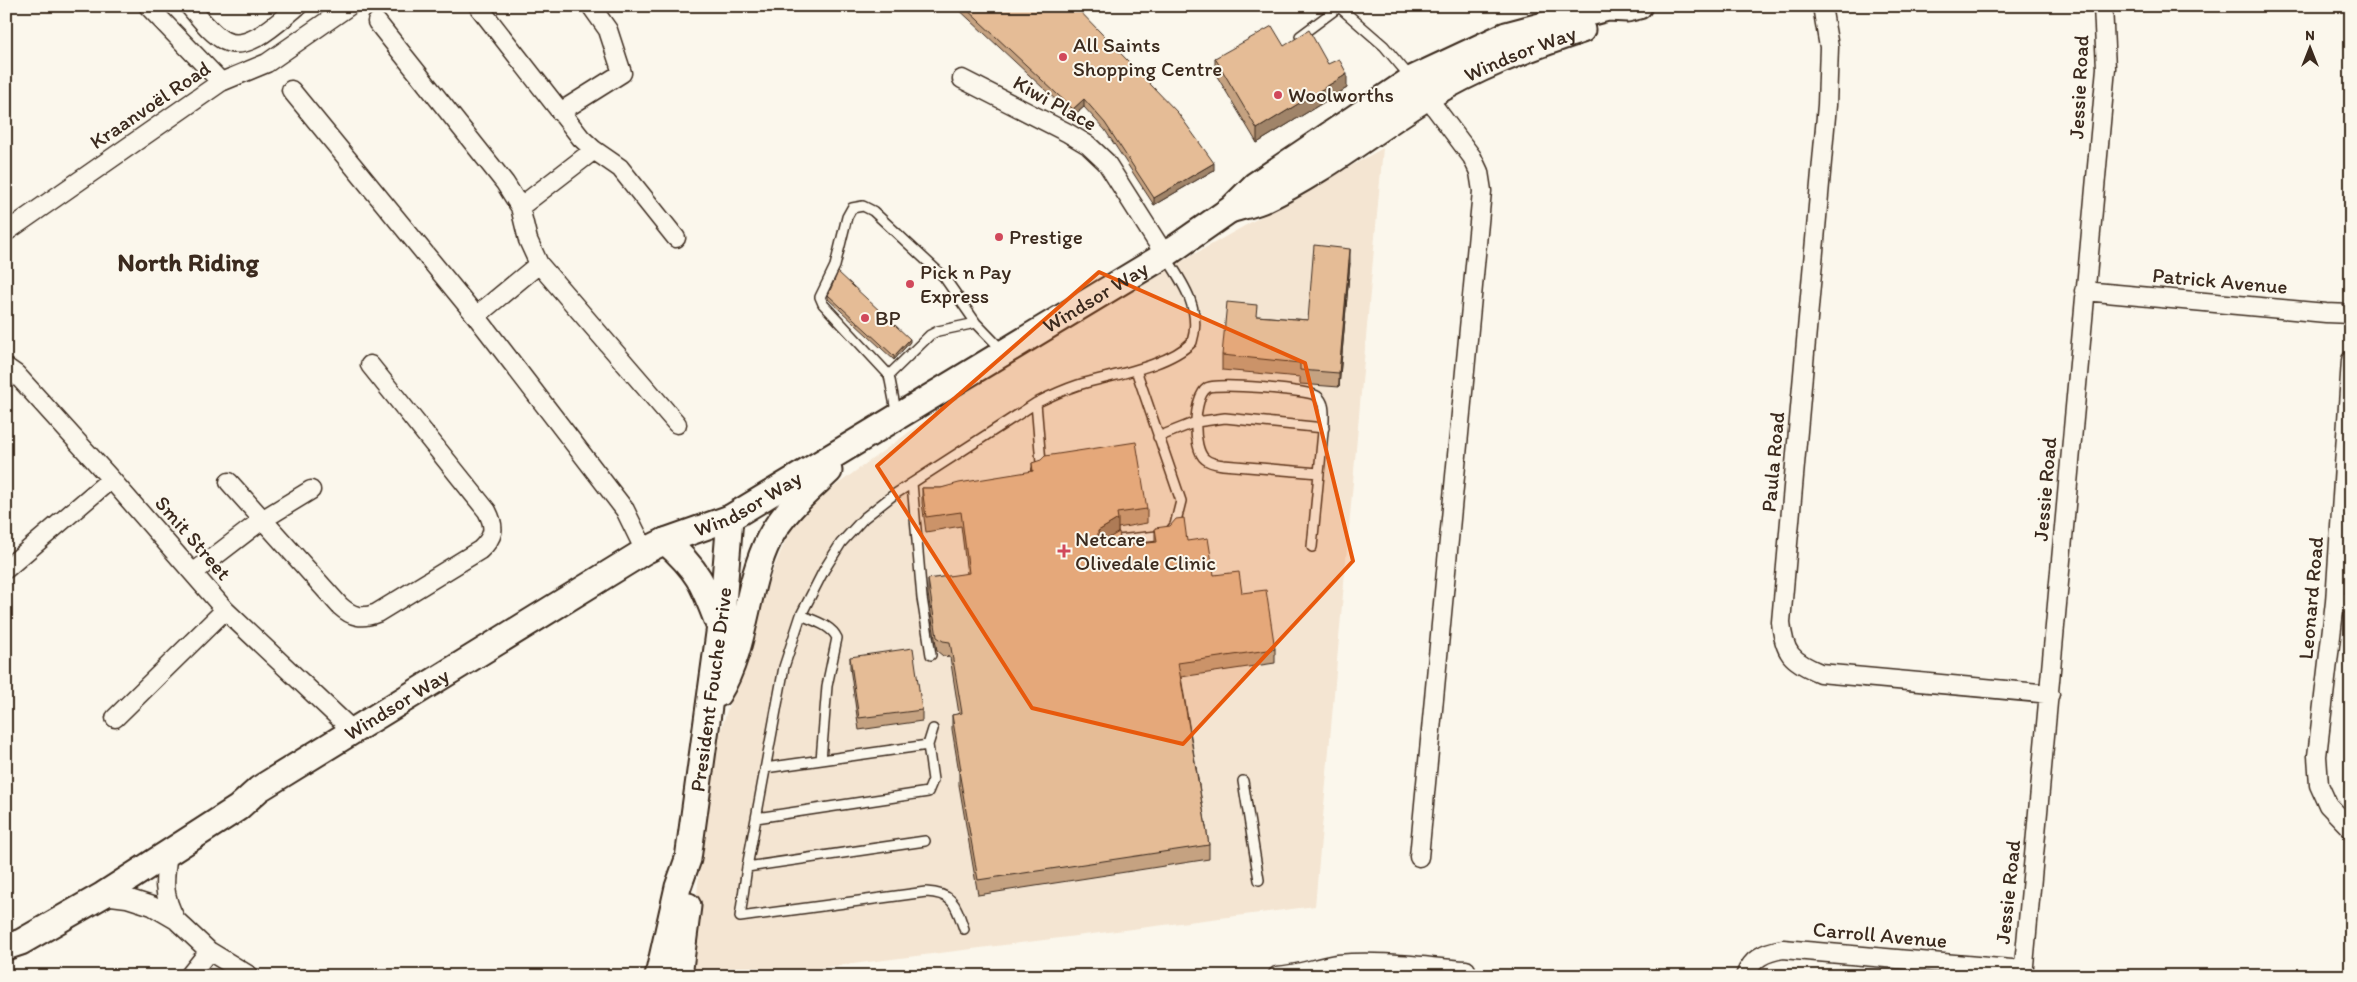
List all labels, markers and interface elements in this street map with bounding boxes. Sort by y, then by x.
street label: Windsor Way [1460,20,1579,87]
north arrow [2284,22,2334,72]
text: N [2305,27,2315,44]
place label: All Saints Shopping Centre [1073,32,1222,81]
street label: Jessie Road [2063,34,2094,140]
marker: All Saints Shopping Centre [1057,51,1069,63]
street label: Kraanvoël Road [85,55,215,154]
street label: Kiwi Place [1009,69,1101,136]
place label: Woolworths [1288,82,1394,107]
marker: Woolworths [1272,89,1284,101]
place label: Prestige [1009,224,1083,249]
marker: Prestige [993,231,1005,243]
district label: North Riding [117,246,259,278]
street label: Windsor Way [1038,255,1152,338]
place label: Pick n Pay Express [920,259,1011,308]
street label: Patrick Avenue [2151,262,2289,299]
marker: Pick n Pay Express [904,278,916,290]
place label: BP [875,305,901,330]
marker: BP [859,312,871,324]
street label: Paula Road [1756,411,1789,513]
street label: Jessie Road [2027,435,2062,542]
street label: Windsor Way [691,465,806,542]
street label: Smit Street [150,490,237,585]
place label: Netcare Olivedale Clinic [1075,526,1216,575]
street label: Leonard Road [2293,535,2328,660]
marker: Netcare Olivedale Clinic [1057,544,1071,558]
street label: President Fouche Drive [684,586,736,793]
street label: Windsor Way [339,662,453,745]
street label: Jessie Road [1990,838,2025,945]
street label: Carroll Avenue [1812,916,1948,953]

